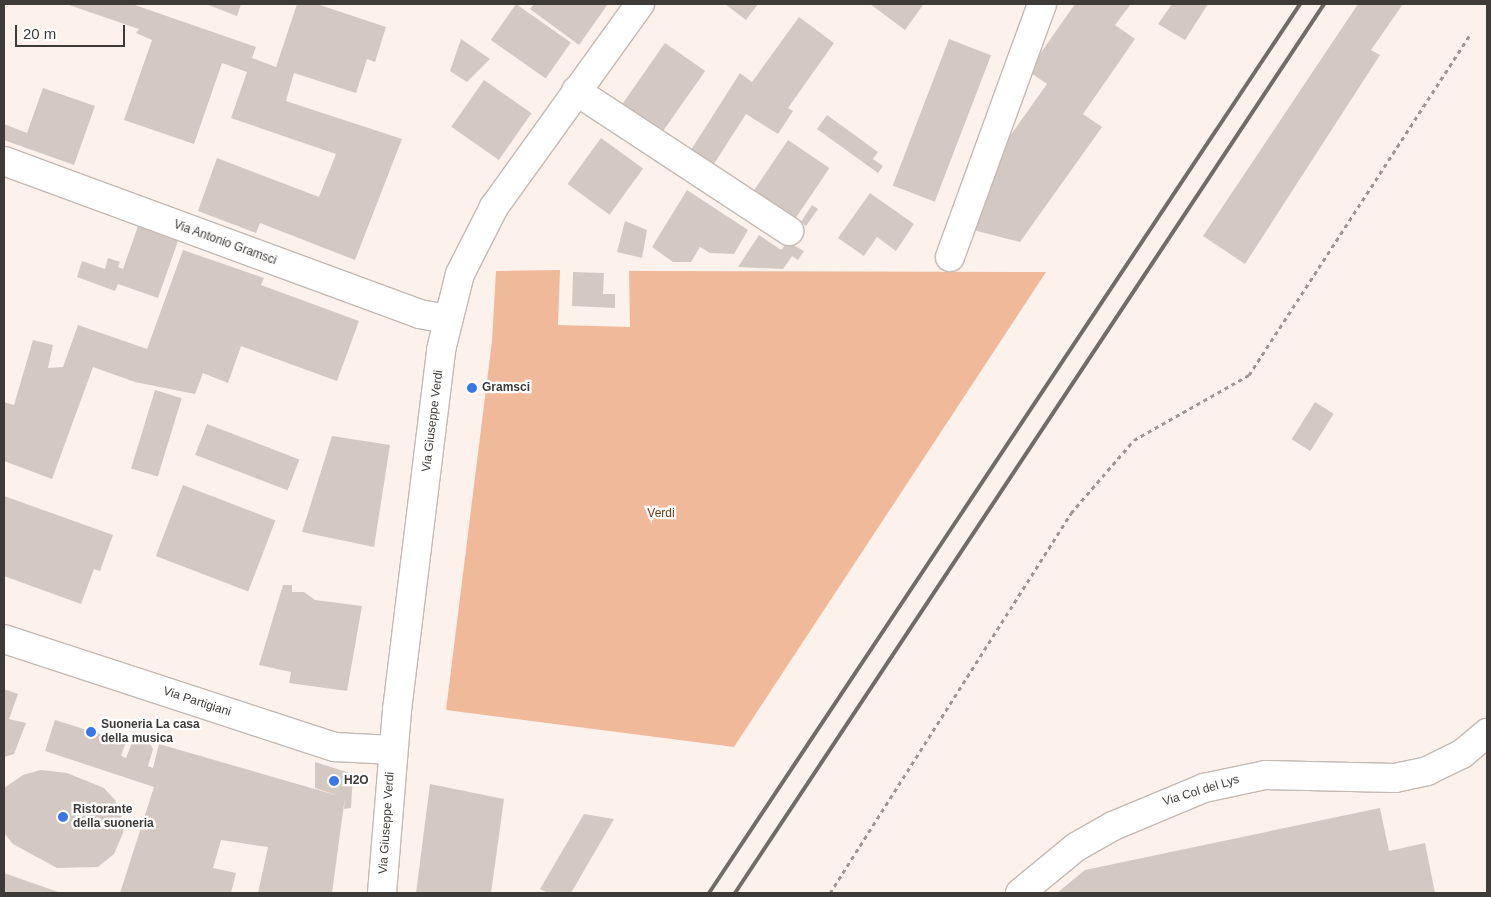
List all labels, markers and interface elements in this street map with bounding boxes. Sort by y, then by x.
scale bar [18,15,128,47]
text: 20 m [23,25,56,42]
street label: Via Antonio Gramsci [171,218,279,268]
street label: Via Giuseppe Verdi [420,369,446,473]
place label: Gramsci [482,381,530,395]
marker: Gramsci [466,382,478,394]
park label: Verdi [647,507,675,521]
street label: Via Partigiani [161,684,233,720]
place label: Suoneria La casa della musica [101,718,200,746]
marker: Suoneria La casa della musica [85,726,97,738]
street label: Via Giuseppe Verdi [376,771,398,875]
street label: Via Col del Lys [1161,773,1241,809]
place label: H2O [344,774,369,788]
marker: H2O [328,775,340,787]
place label: Ristorante della suoneria [73,803,154,831]
marker: Ristorante della suoneria [57,811,69,823]

